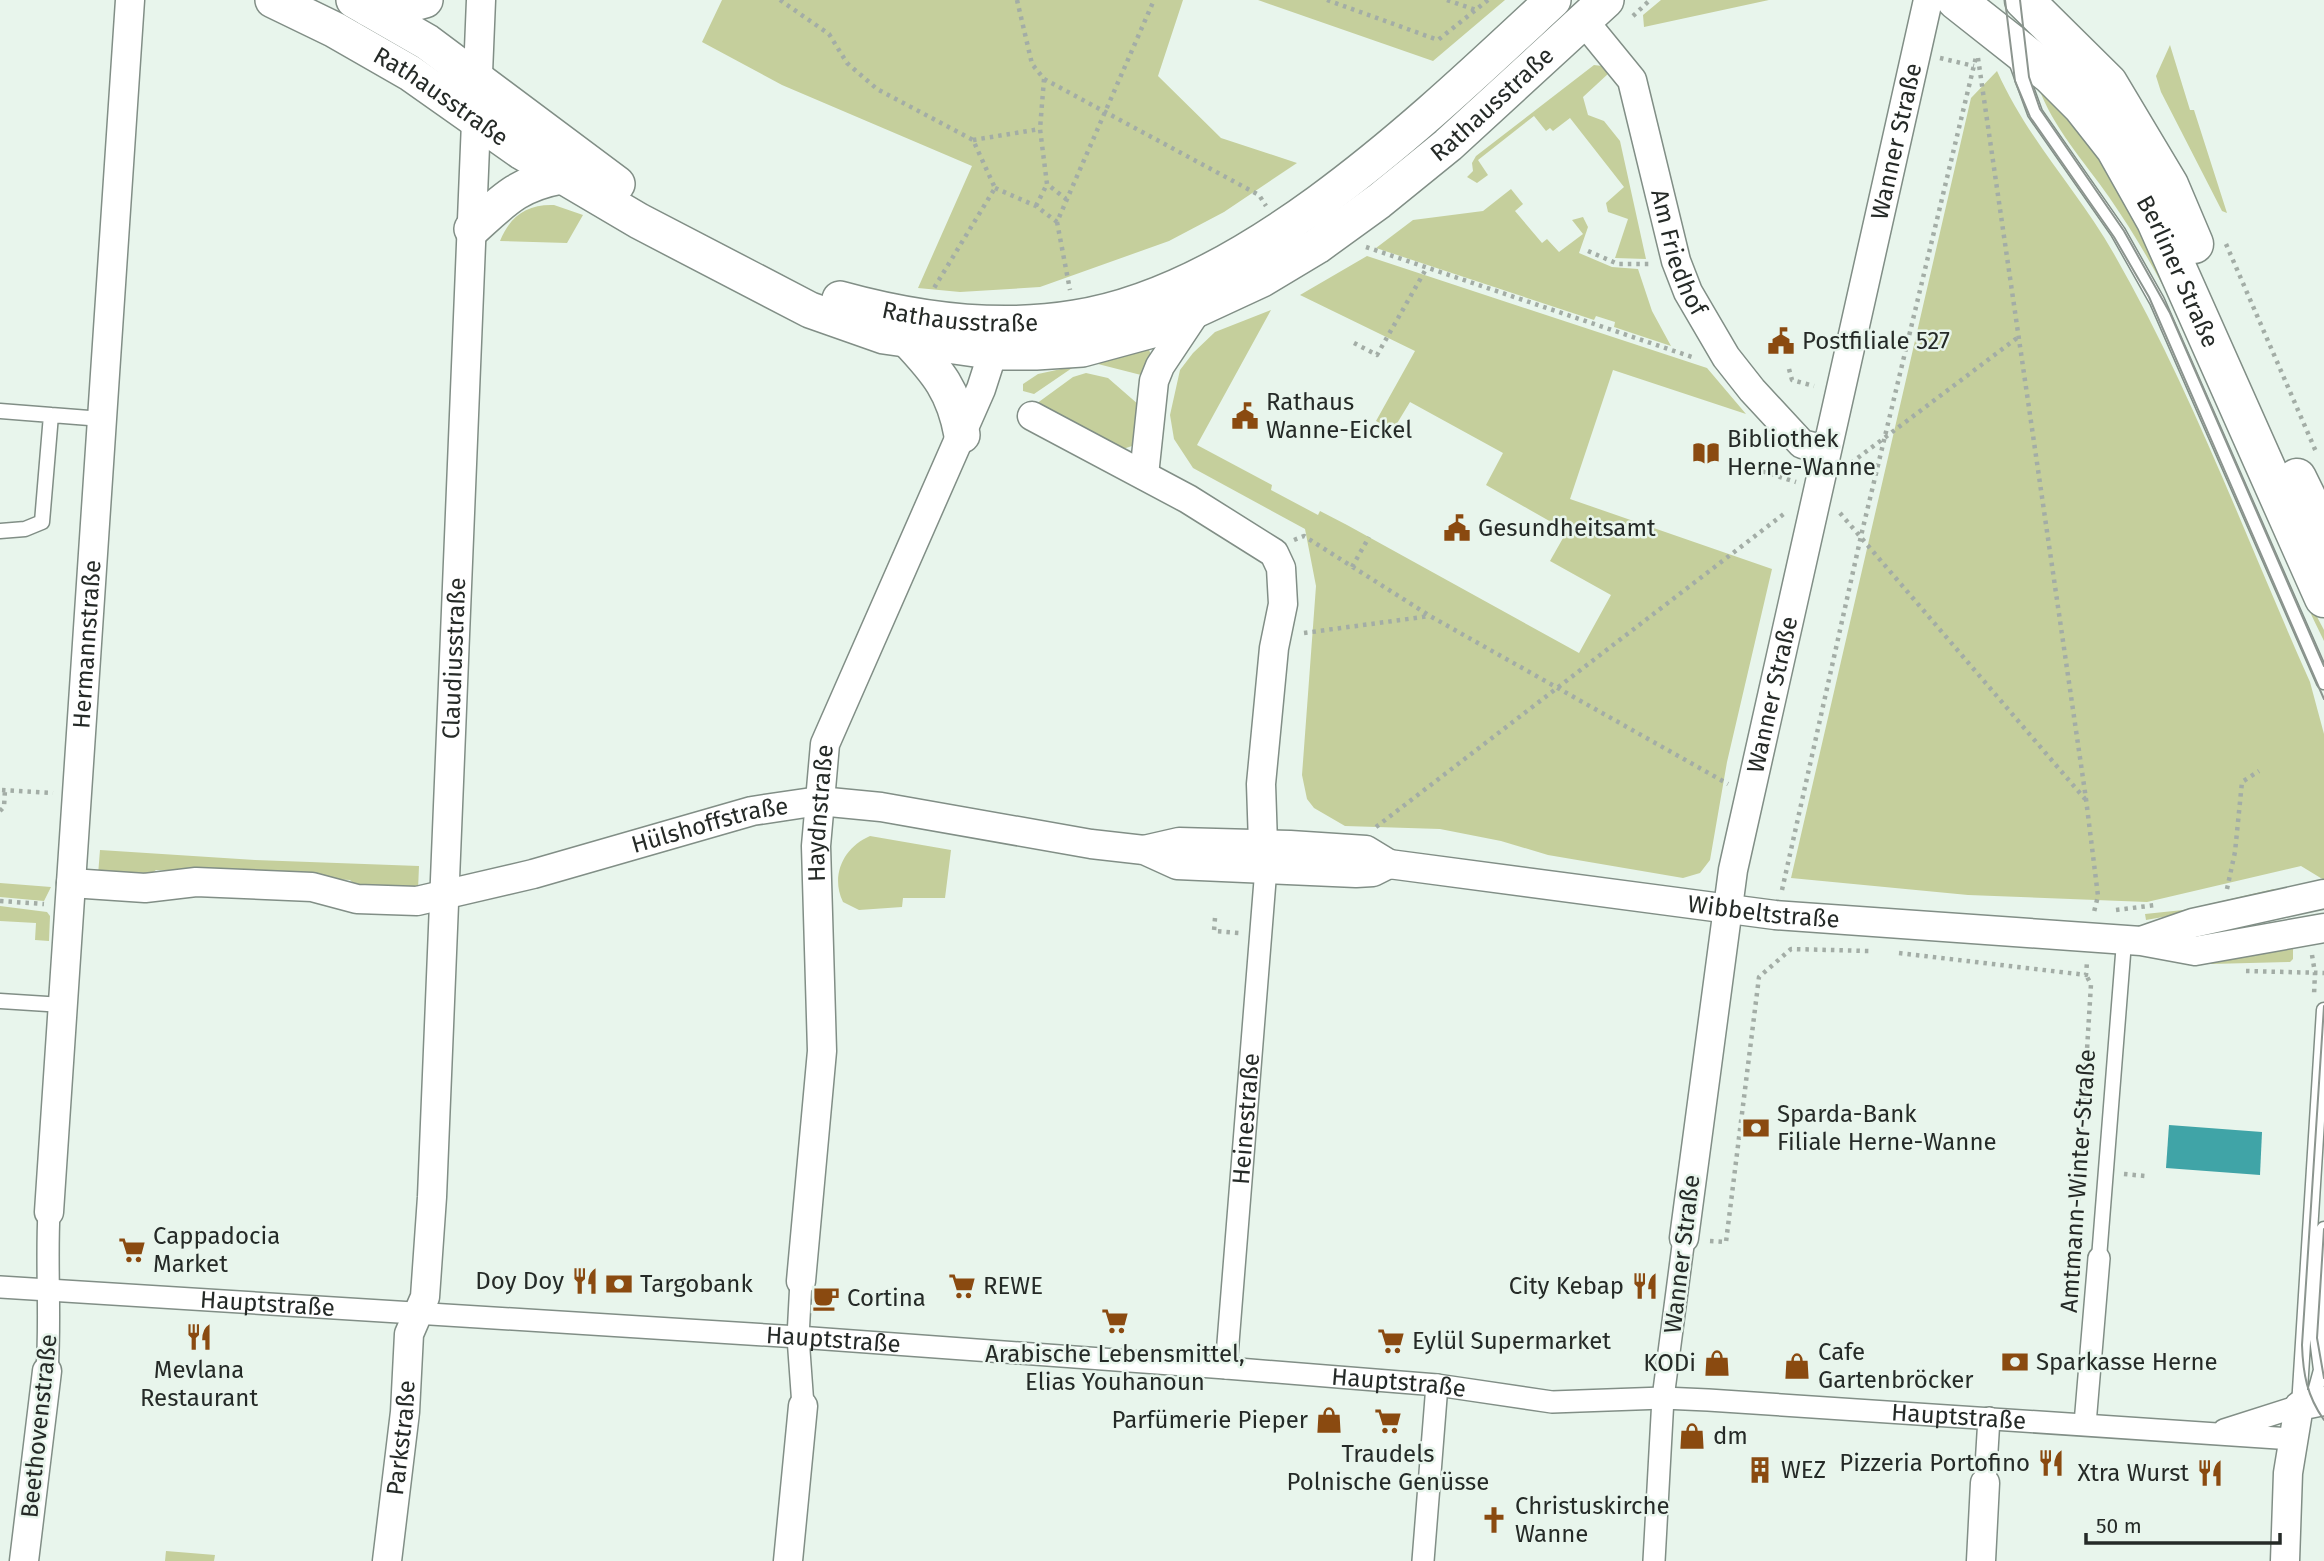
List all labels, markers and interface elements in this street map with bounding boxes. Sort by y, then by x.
street label: Rathausstraße [369,41,514,152]
street label: Rathausstraße [1425,41,1559,168]
street label: Wanner Straße [1865,60,1927,222]
street label: Am Friedhof [1645,186,1714,322]
street label: Berliner Straße [2131,191,2225,352]
street label: Rathausstraße [879,296,1039,338]
public building icon: Postfiliale 527 [1766,326,1796,356]
place label: Postfiliale 527 [1802,327,1950,355]
place label: Rathaus Wanne-Eickel [1266,388,1412,444]
public building icon: Rathaus Wanne-Eickel [1230,401,1260,431]
place label: Bibliothek Herne-Wanne [1727,425,1876,481]
library icon: Bibliothek Herne-Wanne [1691,438,1721,468]
public building icon: Gesundheitsamt [1442,513,1472,543]
place label: Gesundheitsamt [1478,514,1656,542]
street label: Hermannstraße [67,559,107,730]
street label: Claudiusstraße [437,577,471,740]
street label: Wanner Straße [1741,614,1803,776]
street label: Haydnstraße [802,743,839,882]
street label: Hülshoffstraße [628,792,790,859]
street label: Wibbeltstraße [1686,890,1841,934]
street label: Amtmann-Winter-Straße [2055,1048,2101,1314]
street label: Heinestraße [1227,1052,1265,1186]
place label: Sparda-Bank Filiale Herne-Wanne [1777,1100,1997,1156]
bank icon: Sparda-Bank Filiale Herne-Wanne [1741,1113,1771,1143]
street label: Wanner Straße [1658,1173,1706,1335]
place label: Cappadocia Market [153,1222,280,1278]
supermarket icon: Cappadocia Market [117,1235,147,1265]
restaurant icon: Doy Doy [570,1266,600,1296]
place label: Doy Doy [475,1267,564,1295]
bank icon: Targobank [604,1269,634,1299]
place label: Targobank [640,1270,753,1298]
supermarket icon: REWE [947,1271,977,1301]
restaurant icon: City Kebap [1630,1271,1660,1301]
place label: REWE [983,1272,1043,1300]
place label: City Kebap [1509,1272,1624,1300]
cafe icon: Cortina [811,1283,841,1313]
place label: Cortina [847,1284,926,1312]
street label: Hauptstraße [199,1286,336,1322]
supermarket icon: Arabische Lebensmittel, Elias Youhanoun [1100,1306,1130,1336]
street label: Hauptstraße [765,1321,902,1358]
restaurant icon: Mevlana Restaurant [184,1322,214,1352]
supermarket icon: Eylül Supermarket [1376,1326,1406,1356]
place label: Eylül Supermarket [1412,1327,1611,1355]
street label: Beethovenstraße [15,1333,63,1519]
place label: Cafe Gartenbröcker [1818,1338,1974,1394]
place label: Arabische Lebensmittel, Elias Youhanoun [985,1340,1245,1396]
bank icon: Sparkasse Herne [2000,1347,2030,1377]
shop icon: KODi [1702,1348,1732,1378]
place label: Sparkasse Herne [2036,1348,2218,1376]
place label: KODi [1643,1349,1696,1377]
shop icon: Cafe Gartenbröcker [1782,1351,1812,1381]
place label: Mevlana Restaurant [140,1356,258,1412]
street label: Hauptstraße [1330,1363,1468,1403]
street label: Parkstraße [381,1379,421,1497]
street label: Hauptstraße [1890,1398,2027,1435]
shop icon: Parfümerie Pieper [1314,1405,1344,1435]
place label: Parfümerie Pieper [1112,1406,1309,1434]
supermarket icon: Traudels Polnische Genüsse [1373,1406,1403,1436]
shop icon: dm [1677,1421,1707,1451]
place label: dm [1713,1422,1748,1450]
place label: Traudels Polnische Genüsse [1287,1440,1489,1496]
restaurant icon: Pizzeria Portofino [2036,1448,2066,1478]
place label: Pizzeria Portofino [1839,1449,2030,1477]
building icon: WEZ [1745,1455,1775,1485]
place label: WEZ [1781,1456,1826,1484]
restaurant icon: Xtra Wurst [2195,1458,2225,1488]
place label: Xtra Wurst [2077,1459,2189,1487]
place label: Christuskirche Wanne [1515,1492,1670,1548]
scale bar [2086,1502,2280,1546]
church icon: Christuskirche Wanne [1479,1505,1509,1535]
text: 50 m [2096,1513,2142,1539]

